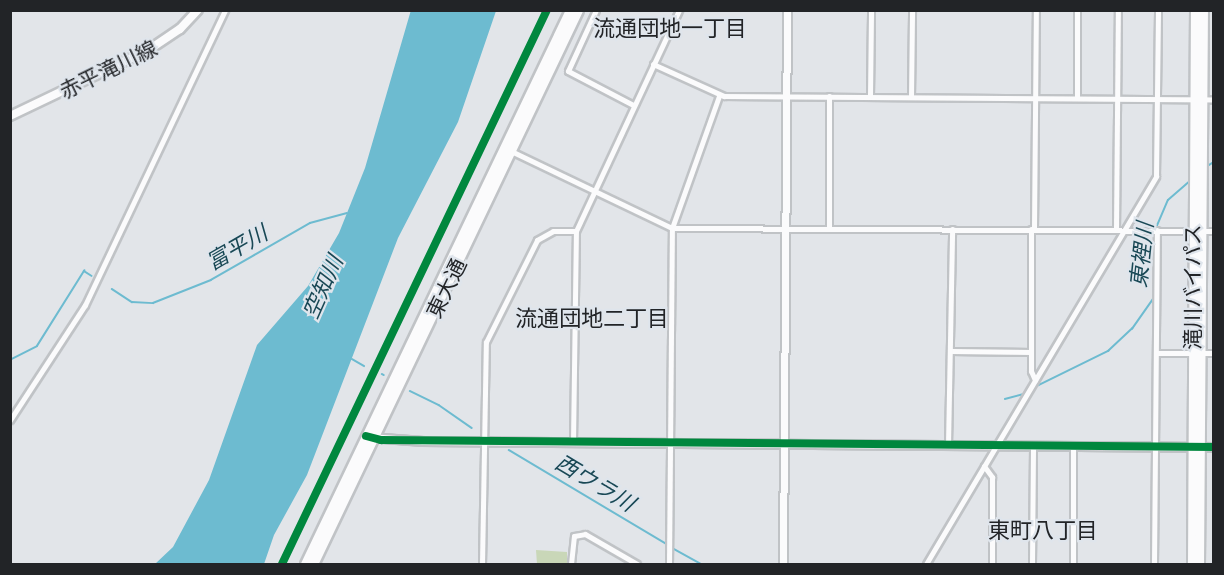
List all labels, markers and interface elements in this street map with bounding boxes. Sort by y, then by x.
district label: 流通団地一丁目 [593,16,747,42]
street label: 赤平滝川線 [55,35,161,103]
water label: 富平川 [202,220,272,276]
water label: 東裡川 [1125,221,1159,289]
street label: 滝川バイパス [1179,224,1205,350]
water label: 空知川 [298,251,348,323]
street label: 東大通 [421,254,471,322]
district label: 流通団地二丁目 [515,306,669,332]
water label: 西ウラ川 [550,449,640,517]
district label: 東町八丁目 [988,518,1098,544]

